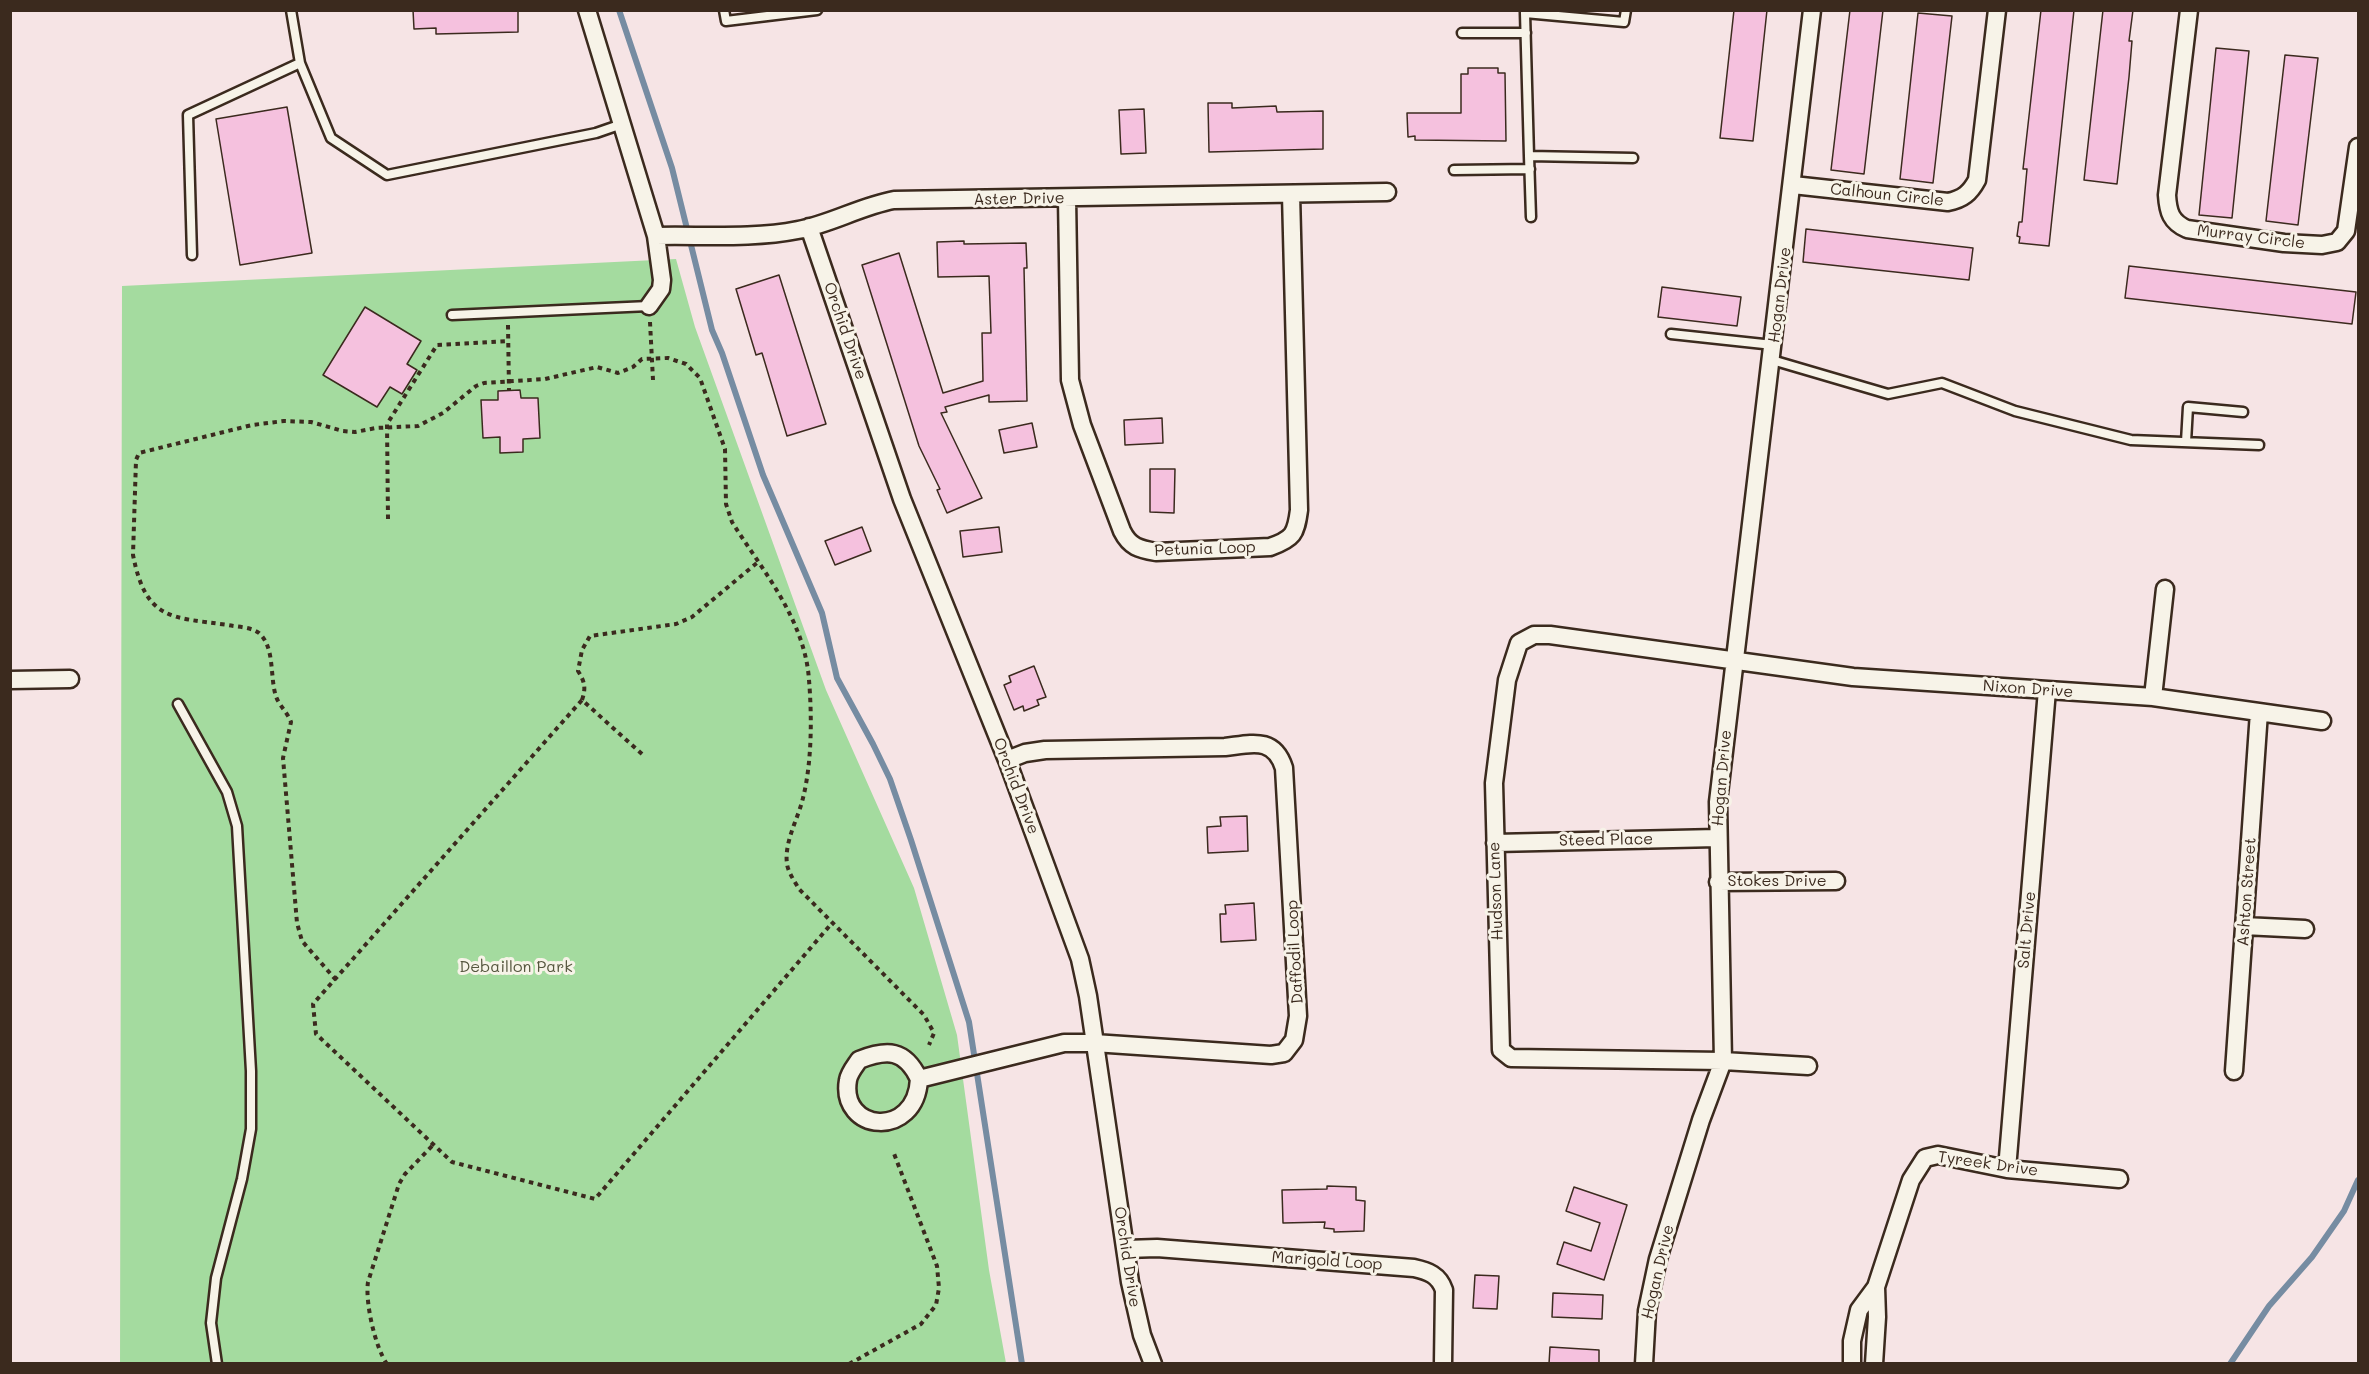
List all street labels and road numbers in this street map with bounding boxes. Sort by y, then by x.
street label: Calhoun Circle [1829,179,1945,211]
street label: Aster Drive [973,189,1065,209]
street label: Murray Circle [2196,221,2306,253]
street label: Hogan Drive [1765,246,1795,344]
street label: Orchid Drive [819,280,871,382]
street label: Petunia Loop [1154,538,1256,560]
street label: Nixon Drive [1982,676,2074,702]
street label: Hogan Drive [1708,729,1736,827]
street label: Orchid Drive [989,735,1043,837]
street label: Steed Place [1559,830,1653,850]
street label: Ashton Street [2234,837,2260,947]
street label: Hudson Lane [1485,841,1507,941]
street label: Stokes Drive [1727,871,1827,891]
street label: Salt Drive [2014,891,2040,969]
street label: Daffodil Loop [1283,899,1307,1005]
street label: Tyreek Drive [1937,1147,2039,1181]
street label: Orchid Drive [1110,1205,1144,1309]
street label: Hogan Drive [1638,1223,1678,1321]
street label: Marigold Loop [1271,1248,1383,1274]

